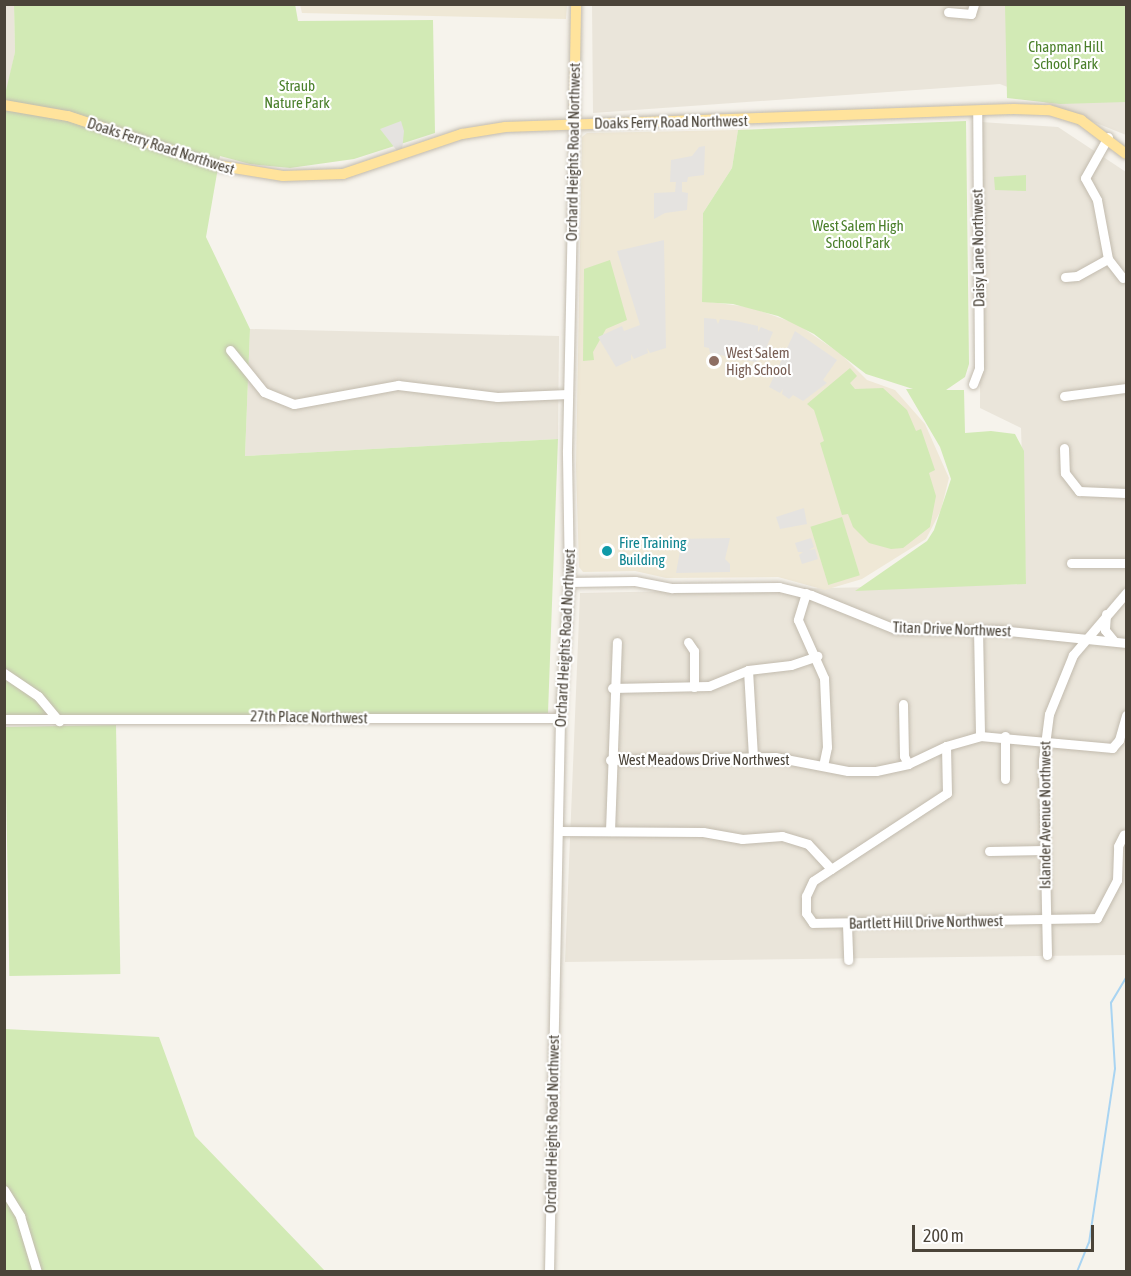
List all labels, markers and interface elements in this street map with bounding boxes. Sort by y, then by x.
park label: Chapman Hill School Park [1028,37,1104,72]
street label: Orchard Heights Road Northwest [562,63,584,241]
park label: Straub Nature Park [264,76,330,111]
street label: Doaks Ferry Road Northwest [594,112,748,132]
street label: Doaks Ferry Road Northwest [85,114,237,178]
street label: Daisy Lane Northwest [968,189,988,307]
park label: West Salem High School Park [812,216,904,251]
place label: West Salem High School [726,343,791,378]
marker: West Salem High School [707,354,721,368]
place label: Fire Training Building [619,533,686,568]
marker: Fire Training Building [600,544,614,558]
street label: Orchard Heights Road Northwest [551,548,579,728]
street label: Titan Drive Northwest [892,618,1012,640]
street label: 27th Place Northwest [250,707,368,727]
street label: Islander Avenue Northwest [1036,741,1054,889]
street label: West Meadows Drive Northwest [618,751,790,769]
street label: Bartlett Hill Drive Northwest [849,912,1003,932]
street label: Orchard Heights Road Northwest [541,1035,563,1213]
scale bar [915,1213,1096,1251]
text: 200 m [923,1225,964,1246]

